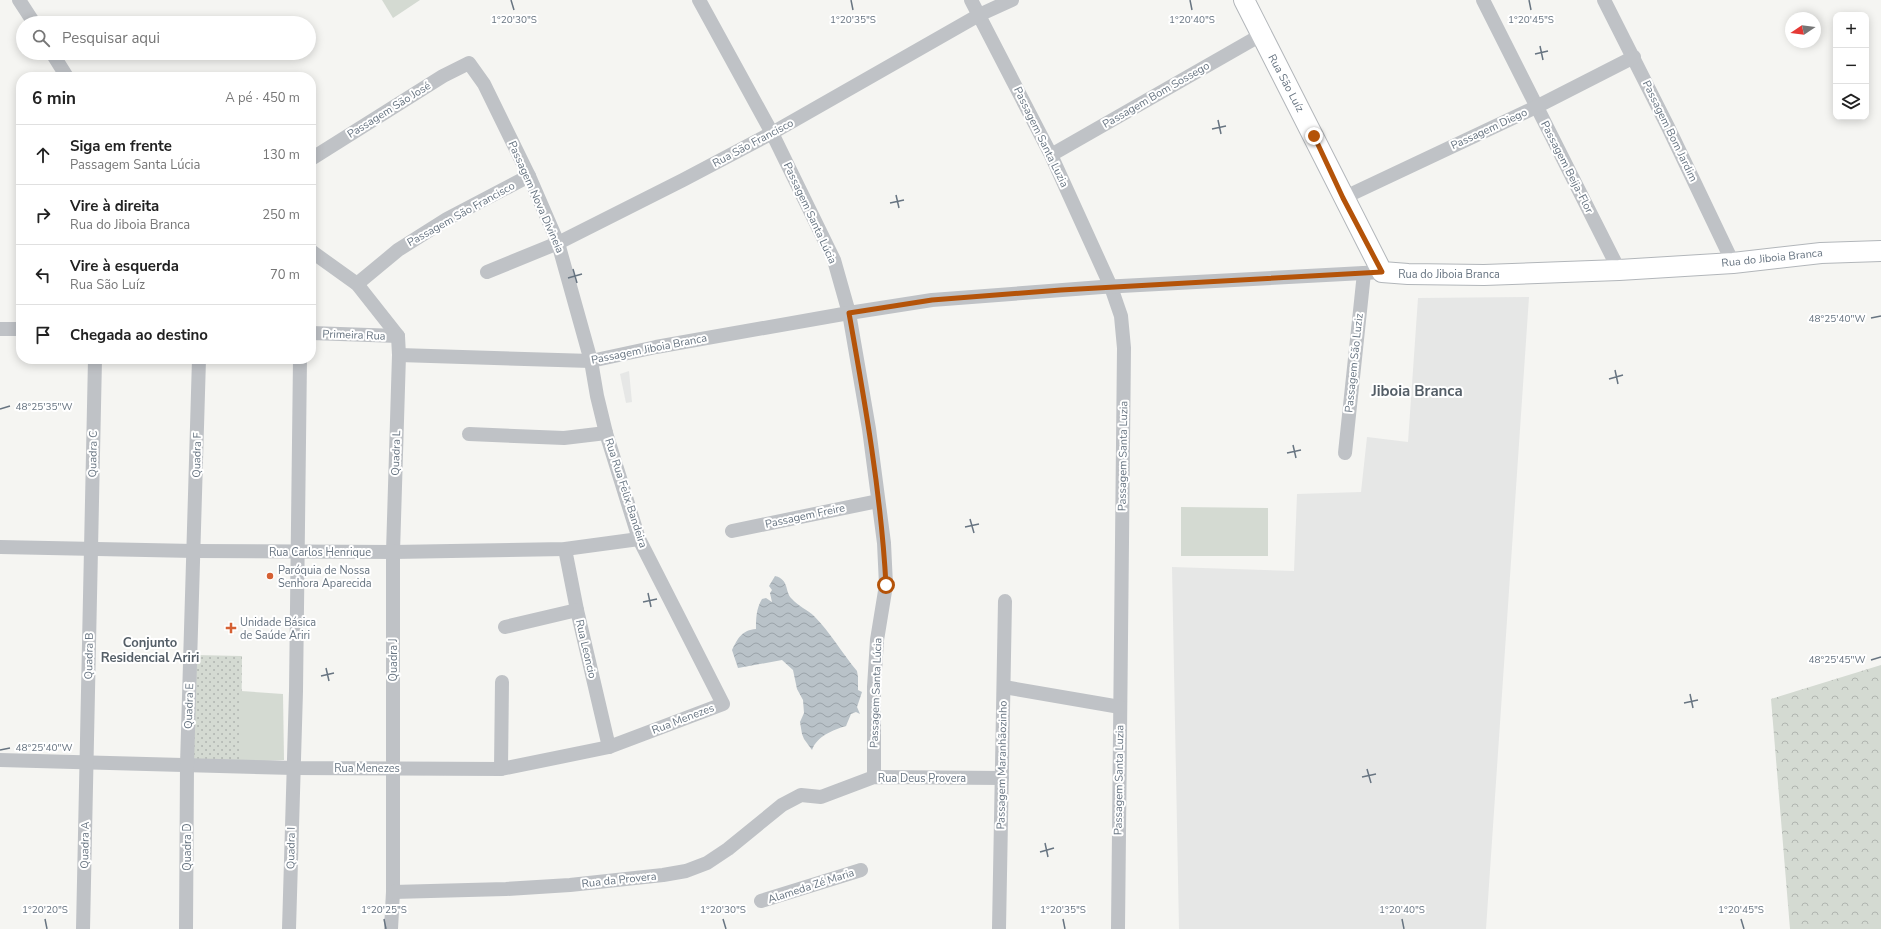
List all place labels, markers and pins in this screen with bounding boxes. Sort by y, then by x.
place label: Paróquia de Nossa Senhora Aparecida [278,563,372,591]
marker: Paróquia de Nossa Senhora Aparecida [265,571,275,581]
place label: Unidade Básica de Saúde Ariri [240,615,316,643]
marker: Unidade Básica de Saúde Ariri [225,622,237,634]

